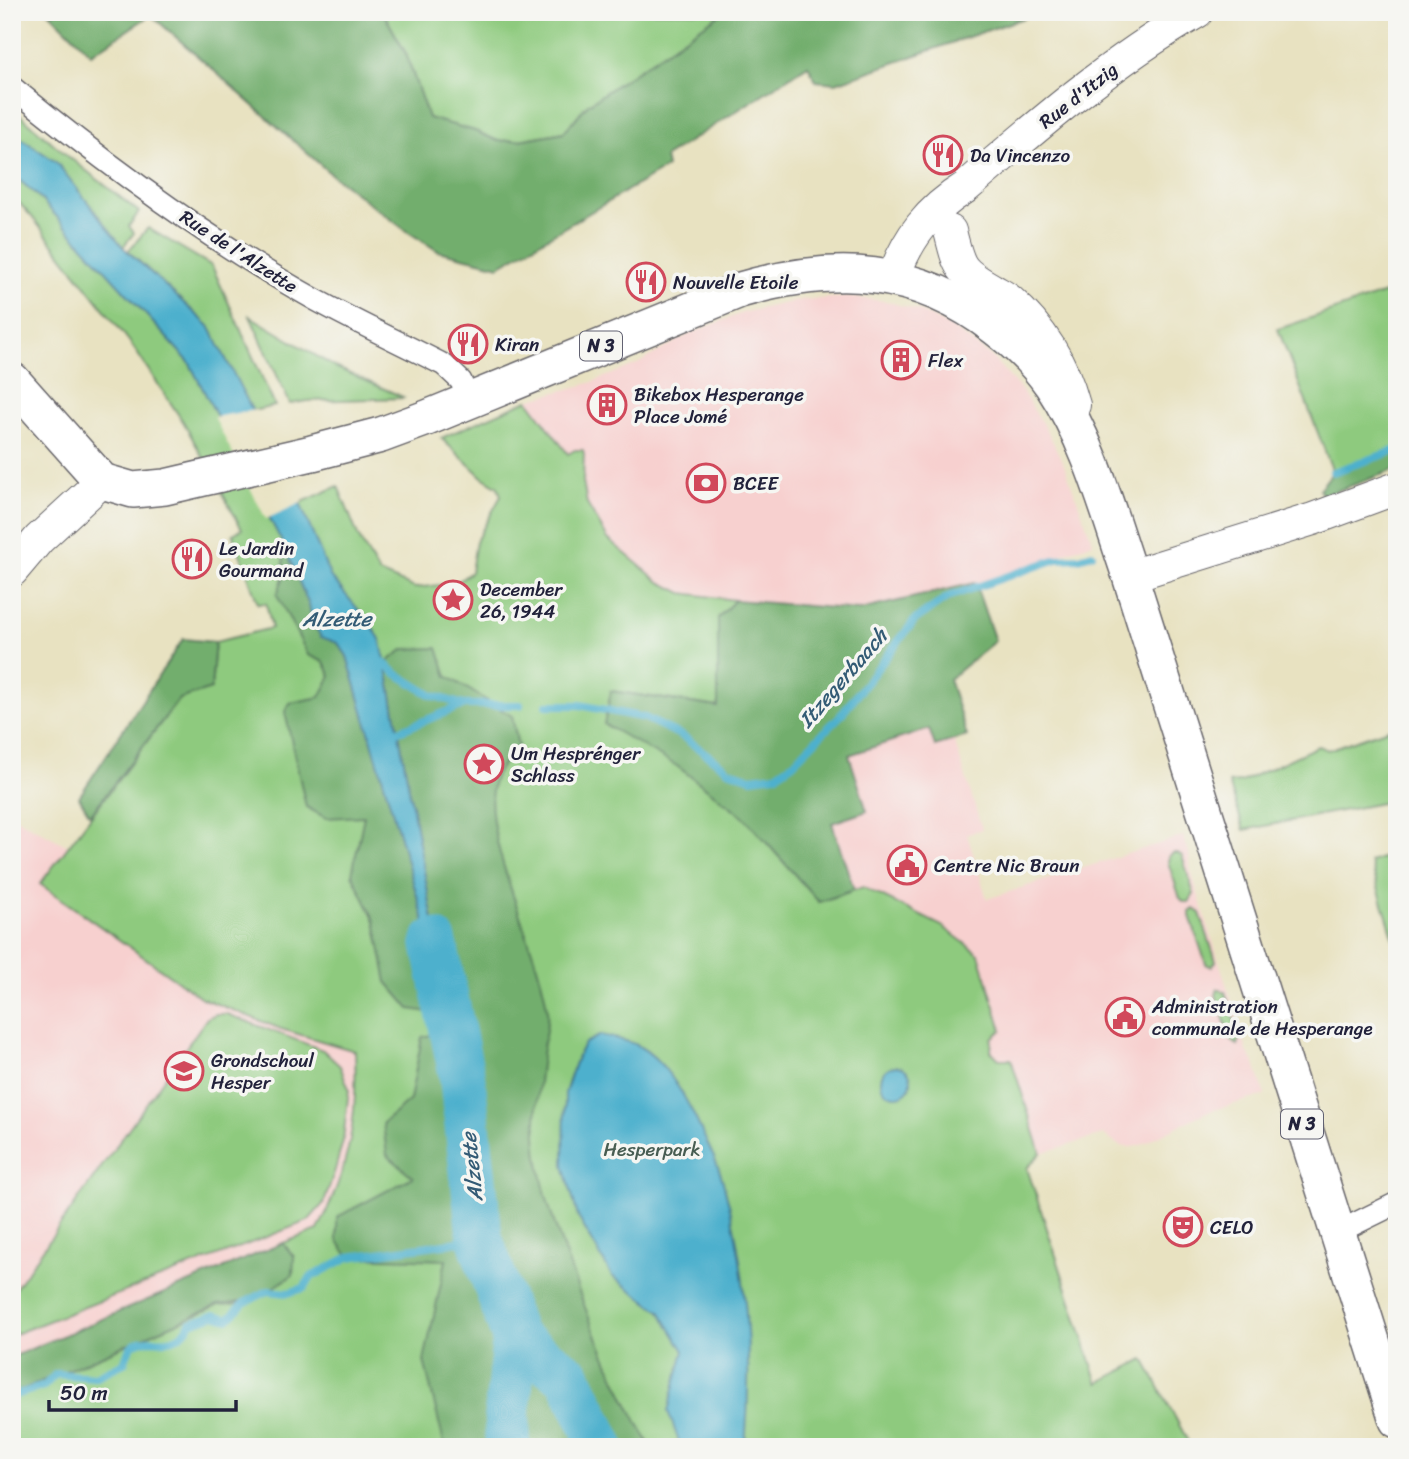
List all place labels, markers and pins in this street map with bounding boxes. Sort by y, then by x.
restaurant icon: Da Vincenzo [922,134,964,176]
place label: Da Vincenzo [970,139,1071,172]
restaurant icon: Nouvelle Etoile [625,261,667,303]
place label: Nouvelle Etoile [673,266,799,299]
restaurant icon: Kiran [447,323,489,365]
place label: Kiran [495,328,539,361]
building icon: Flex [880,339,922,381]
place label: Flex [928,344,964,377]
place label: Bikebox Hesperange Place Jomé [634,378,804,433]
building icon: Bikebox Hesperange Place Jomé [586,384,628,426]
bank icon: BCEE [685,462,727,504]
place label: BCEE [733,467,779,500]
place label: Le Jardin Gourmand [219,532,305,587]
restaurant icon: Le Jardin Gourmand [171,538,213,580]
place label: December 26, 1944 [480,573,563,628]
place icon: December 26, 1944 [432,579,474,621]
place label: Um Hesprénger Schlass [511,737,641,792]
place icon: Um Hesprénger Schlass [463,743,505,785]
public building icon: Centre Nic Braun [886,844,928,886]
place label: Centre Nic Braun [934,849,1080,882]
place label: Administration communale de Hesperange [1151,990,1373,1045]
public building icon: Administration communale de Hesperange [1104,996,1146,1038]
place label: Grondschoul Hesper [211,1044,315,1099]
school or university icon: Grondschoul Hesper [163,1050,205,1092]
theatre icon: CELO [1162,1206,1204,1248]
place label: CELO [1210,1211,1254,1244]

